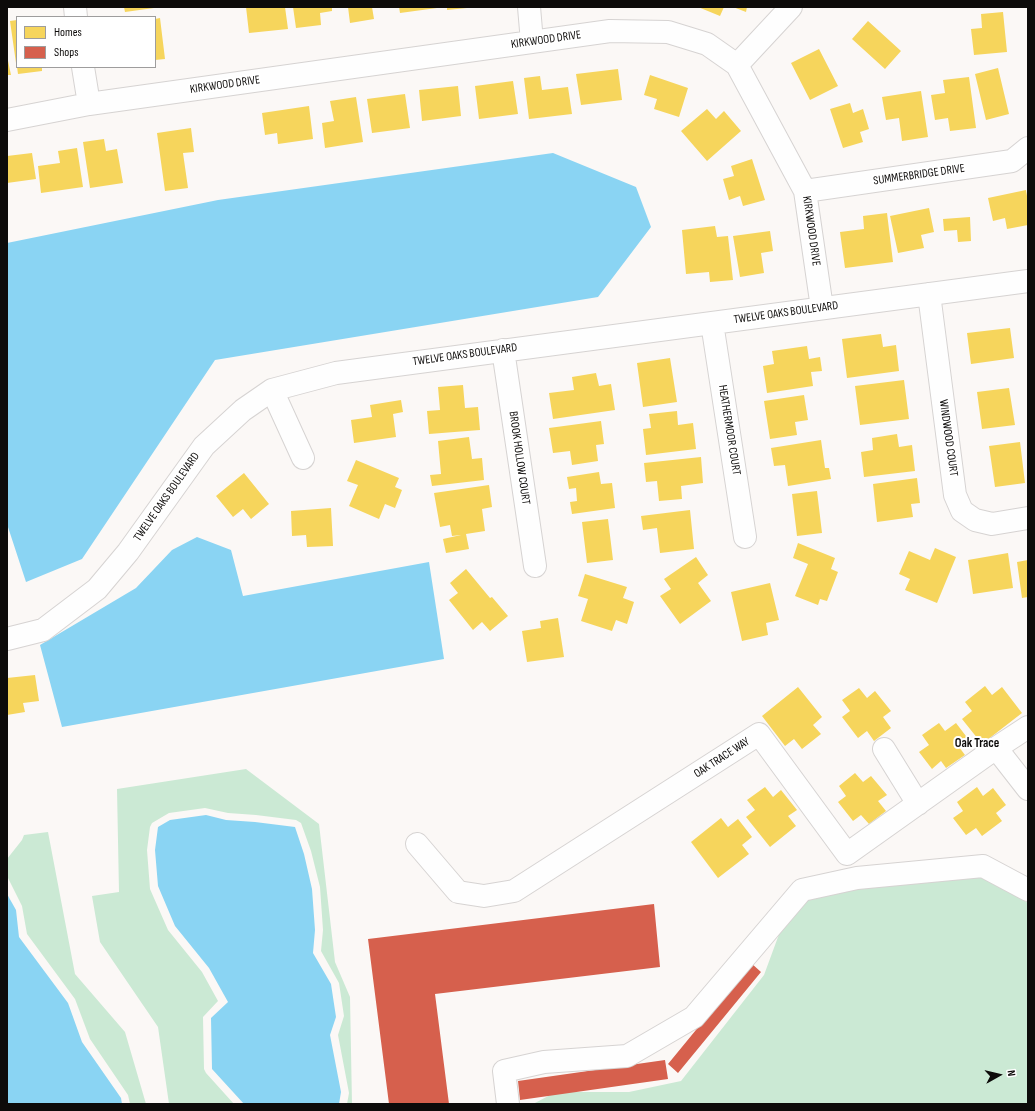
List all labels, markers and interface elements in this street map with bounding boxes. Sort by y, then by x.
legend [16,16,156,68]
text: Homes [54,25,82,40]
street label: KIRKWOOD DRIVE [510,28,582,52]
text: Shops [54,45,79,60]
street label: KIRKWOOD DRIVE [189,73,261,97]
street label: SUMMERBRIDGE DRIVE [872,161,966,189]
street label: KIRKWOOD DRIVE [799,195,823,267]
street label: TWELVE OAKS BOULEVARD [733,299,839,327]
street label: TWELVE OAKS BOULEVARD [412,341,518,369]
street label: HEATHERMOOR COURT [715,384,743,476]
street label: WINDWOOD COURT [935,399,961,477]
street label: BROOK HOLLOW COURT [505,410,533,506]
street label: TWELVE OAKS BOULEVARD [131,450,203,544]
street label: OAK TRACE WAY [691,735,753,781]
district label: Oak Trace [955,736,999,752]
north arrow [979,1055,1019,1095]
text: N [1005,1069,1018,1077]

